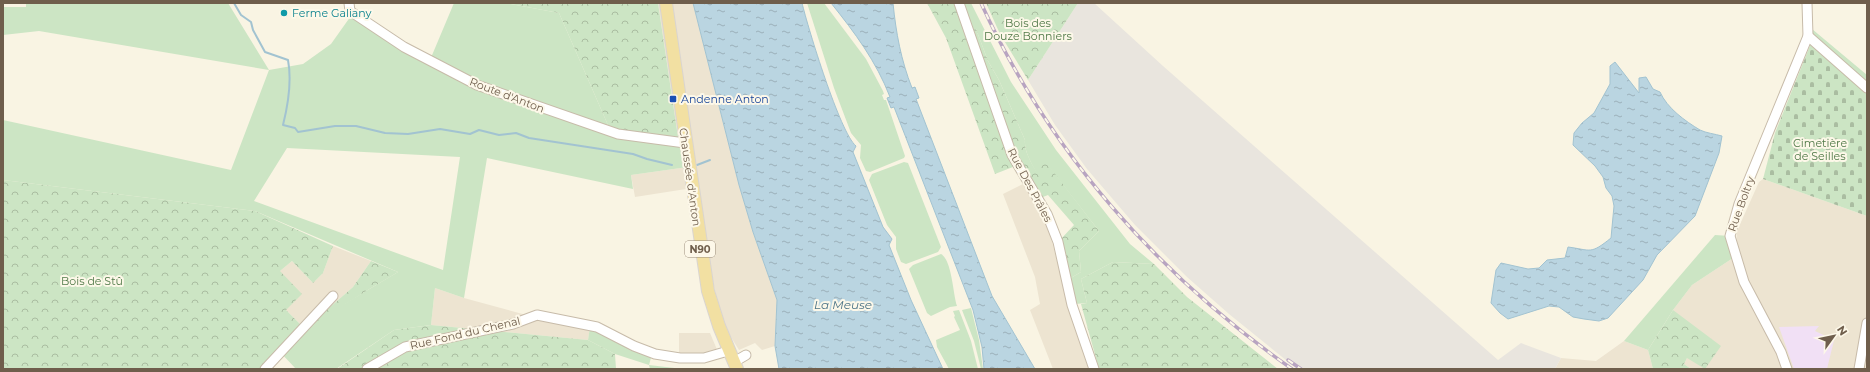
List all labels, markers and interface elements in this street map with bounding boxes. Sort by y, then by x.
place label: Ferme Galiany [292,6,372,20]
marker: Ferme Galiany [279,8,289,18]
park label: Bois des Douze Bonniers [984,16,1073,43]
street label: Route d'Anton [468,74,546,116]
place label: Andenne Anton [681,92,769,106]
marker: Andenne Anton [668,94,678,104]
street label: Chaussée d'Anton [676,127,704,227]
park label: Cimetière de Seilles [1793,136,1847,163]
street label: Rue Des Prâles [1005,146,1056,225]
street label: Rue Boltry [1725,174,1757,234]
road number: N90 [685,241,715,257]
park label: Bois de Stû [61,274,123,288]
water label: La Meuse [814,297,872,312]
street label: Rue Fond du Chenal [408,313,522,353]
north arrow [1814,316,1854,356]
text: N [1834,323,1851,338]

